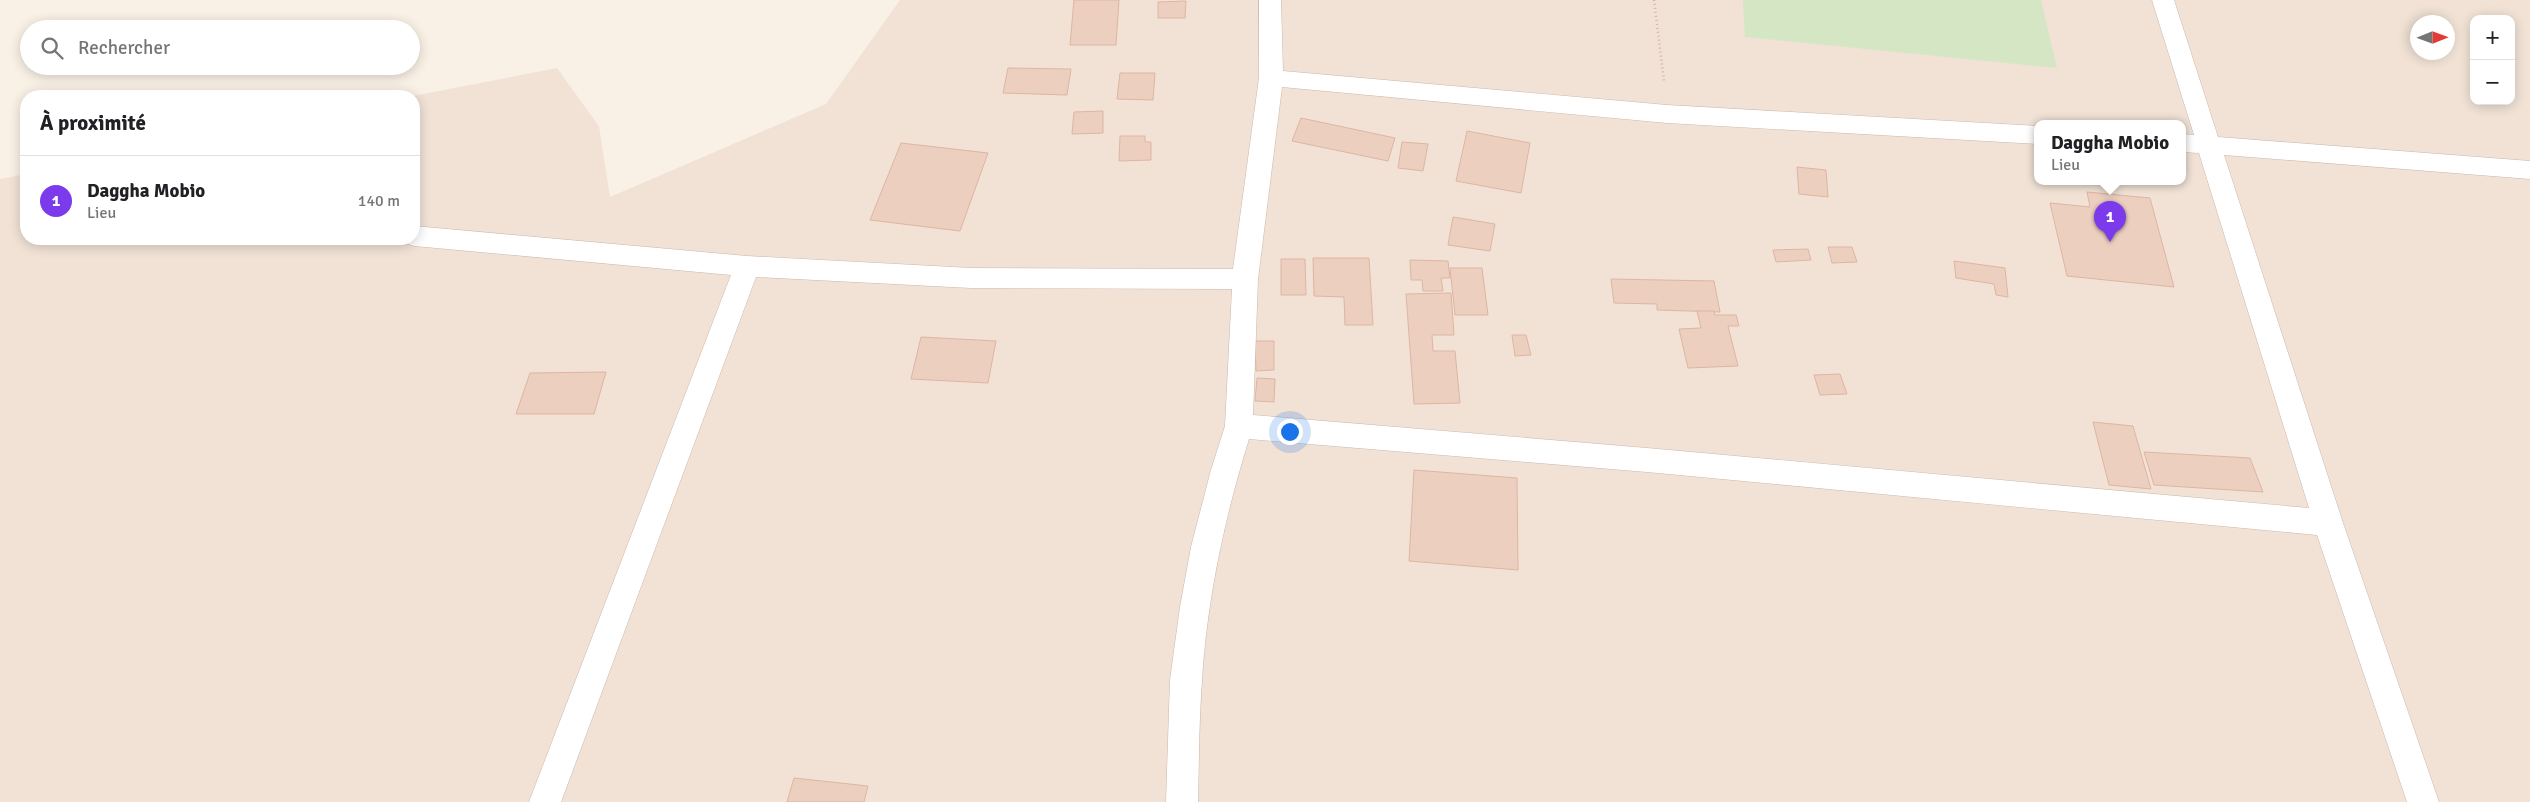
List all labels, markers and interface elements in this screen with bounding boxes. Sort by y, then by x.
north arrow [2410,15,2455,60]
map controls [2470,15,2515,105]
button: + [2470,15,2515,60]
search box [20,20,420,75]
icon: search [38,34,66,62]
text: Rechercher [78,36,170,60]
button: − [2470,60,2515,105]
text: À proximité [40,110,146,136]
popup [2034,120,2186,185]
text: Daggha Mobio [2051,131,2169,155]
text: Lieu [2051,155,2080,175]
text: Daggha Mobio [87,179,205,203]
text: 1 [52,191,60,211]
text: 140 m [358,191,400,211]
pin: 1 [2094,201,2126,242]
text: Lieu [87,203,116,223]
your location [1277,419,1303,445]

